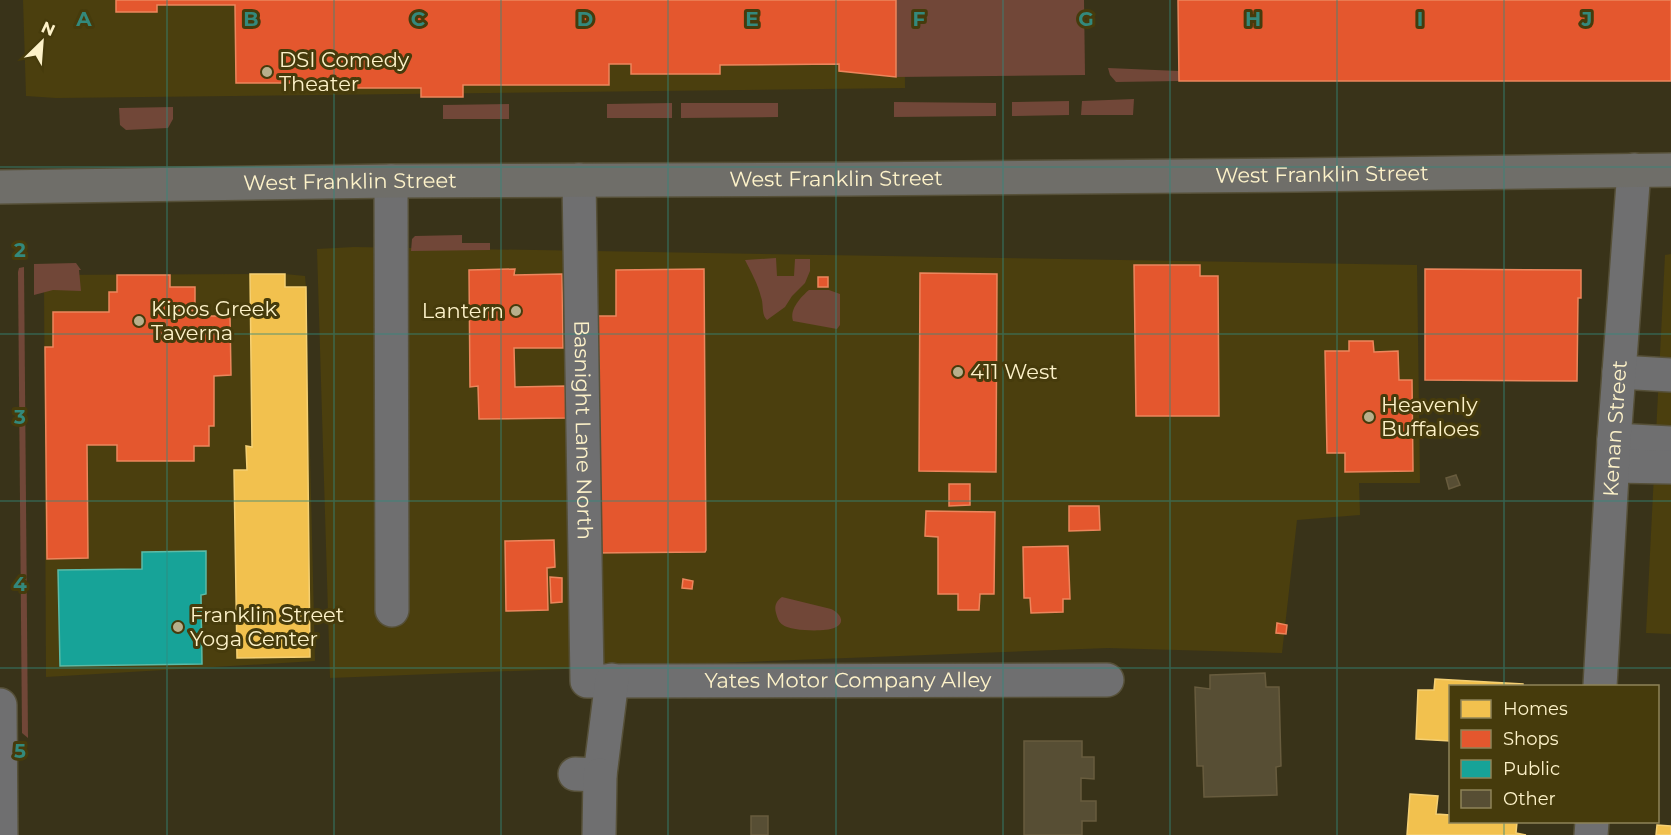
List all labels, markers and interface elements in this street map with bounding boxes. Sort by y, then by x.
text: A [75,7,92,31]
text: B [243,7,259,31]
text: C [411,7,426,31]
text: D [577,7,593,31]
text: E [745,7,759,31]
text: F [913,7,926,31]
text: G [1078,7,1094,31]
text: H [1245,7,1261,31]
text: I [1417,7,1423,31]
text: J [1581,7,1592,31]
north arrow [12,12,72,72]
text: N [38,18,58,40]
place label: DSI Comedy Theater [279,47,410,96]
marker: DSI Comedy Theater [260,65,274,79]
street label: West Franklin Street [1215,160,1429,188]
street label: West Franklin Street [729,165,943,192]
street label: West Franklin Street [243,168,457,195]
text: 2 [14,238,26,262]
place label: Kipos Greek Taverna [151,296,277,345]
place label: Lantern [422,298,504,323]
marker: Lantern [509,304,523,318]
marker: Kipos Greek Taverna [132,314,146,328]
street label: Basnight Lane North [569,320,598,540]
place label: 411 West [970,359,1058,384]
street label: Kenan Street [1598,359,1632,497]
marker: 411 West [951,365,965,379]
place label: Heavenly Buffaloes [1381,392,1479,441]
text: 3 [13,405,26,429]
marker: Heavenly Buffaloes [1362,410,1376,424]
text: 4 [13,572,27,596]
place label: Franklin Street Yoga Center [190,602,344,651]
marker: Franklin Street Yoga Center [171,620,185,634]
street label: Yates Motor Company Alley [704,667,992,693]
legend [1449,685,1659,823]
text: Homes [1503,698,1568,720]
text: Shops [1503,728,1559,750]
text: 5 [14,739,26,763]
text: Public [1503,758,1560,780]
text: Other [1503,788,1556,810]

